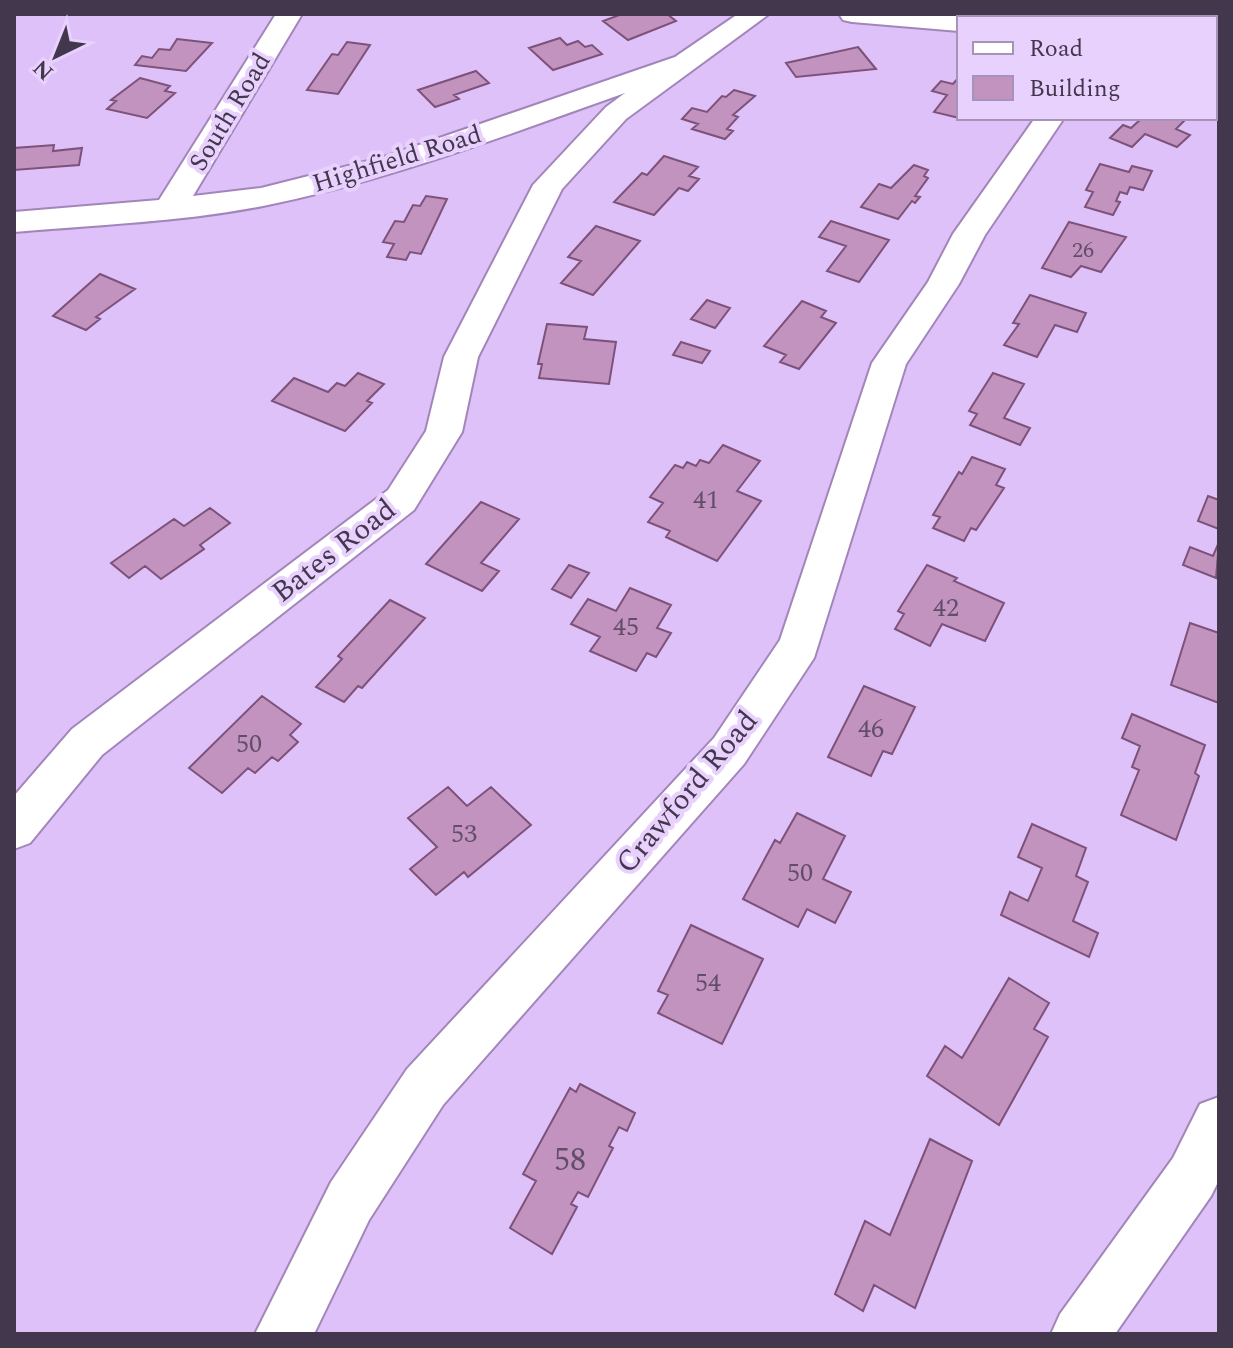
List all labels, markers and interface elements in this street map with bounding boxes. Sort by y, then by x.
north arrow [16,16,96,96]
legend [957,16,1217,120]
text: Road [1029,31,1083,67]
street label: South Road [179,45,281,179]
text: N [26,51,61,88]
text: Building [1029,71,1121,107]
street label: Highfield Road [307,114,487,204]
house number: 26 [1072,234,1094,267]
house number: 41 [693,480,719,520]
street label: Bates Road [262,487,406,615]
house number: 42 [933,588,959,628]
house number: 45 [613,607,639,647]
street label: Crawford Road [605,700,769,884]
house number: 46 [858,709,884,749]
house number: 50 [236,724,262,764]
house number: 53 [451,814,477,854]
house number: 50 [787,853,813,893]
house number: 54 [695,963,721,1003]
house number: 58 [554,1136,586,1185]

